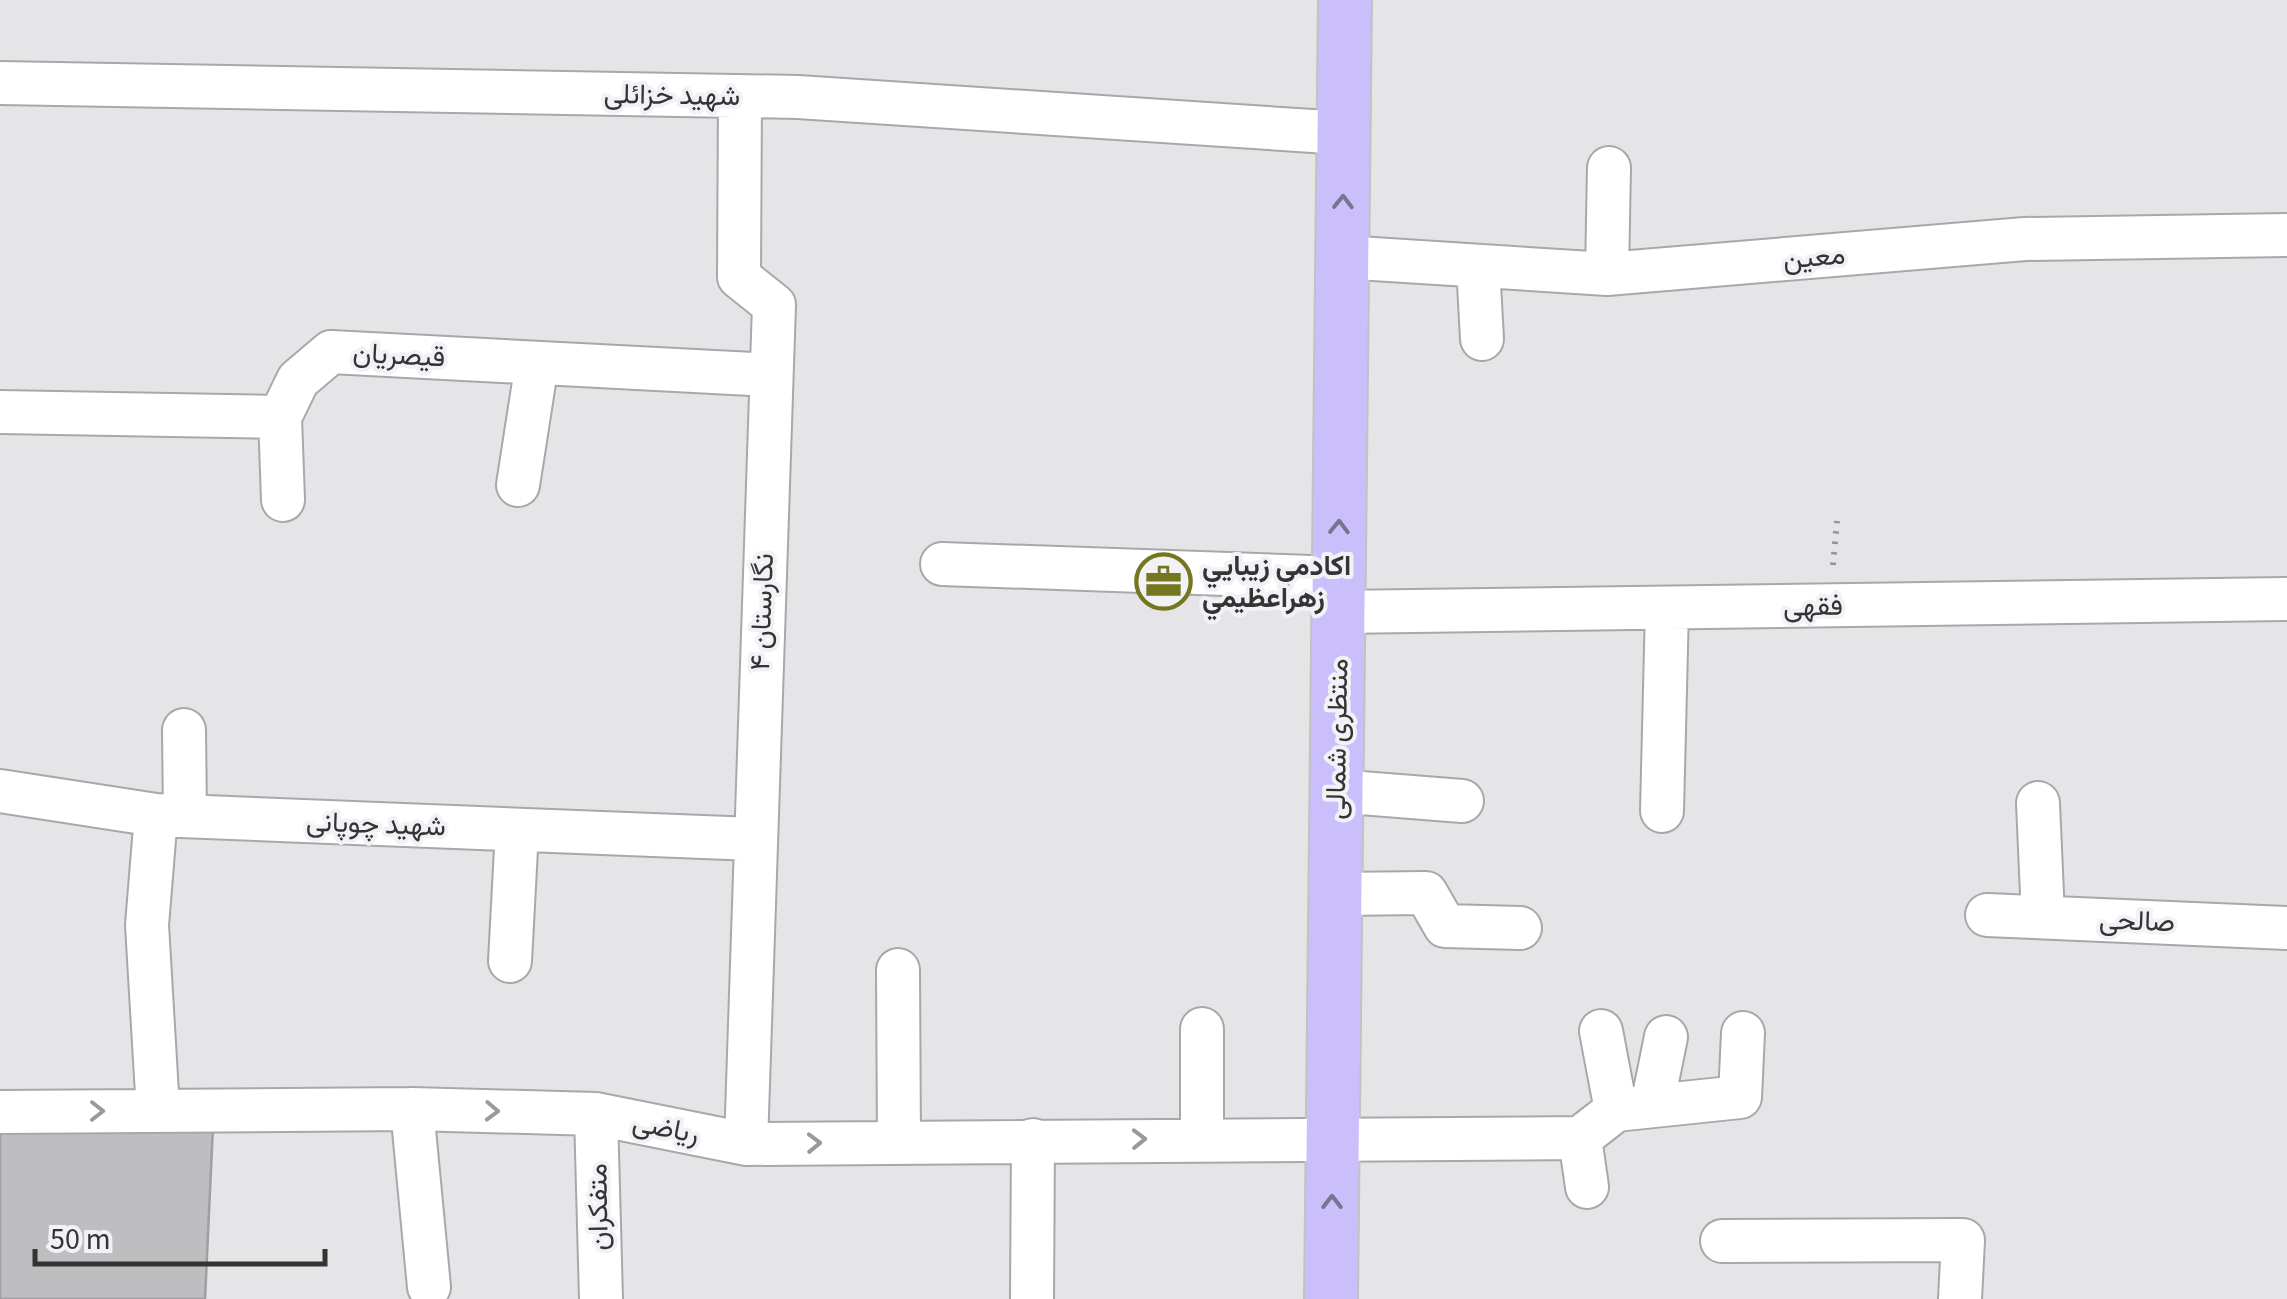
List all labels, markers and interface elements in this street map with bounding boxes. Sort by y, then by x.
street label: شهید خزائلی [603,74,741,116]
one-way arrow [1332,193,1353,209]
street label: معین [1781,234,1847,280]
street label: قیصریان [352,333,446,377]
one-way arrow [1328,518,1350,534]
place label: اكادمي زيبايي زهراعظيمي [1202,546,1351,621]
street label: نگارستان ۴ [740,552,784,672]
office icon: اكادمي زيبايي زهراعظيمي [1133,552,1193,612]
street label: فقهی [1783,585,1843,627]
street label: منتظری شمالی [1316,658,1358,820]
street label: شهید چوپانی [305,802,447,846]
street label: صالحی [2098,900,2176,942]
one-way arrow [90,1100,106,1122]
one-way arrow [485,1101,501,1122]
street label: ریاضی [629,1102,703,1154]
one-way arrow [1132,1128,1148,1150]
one-way arrow [807,1133,823,1154]
street label: متفکران [577,1163,619,1251]
one-way arrow [1321,1193,1343,1208]
scale bar [35,1204,325,1266]
text: 50 m [50,1218,111,1261]

